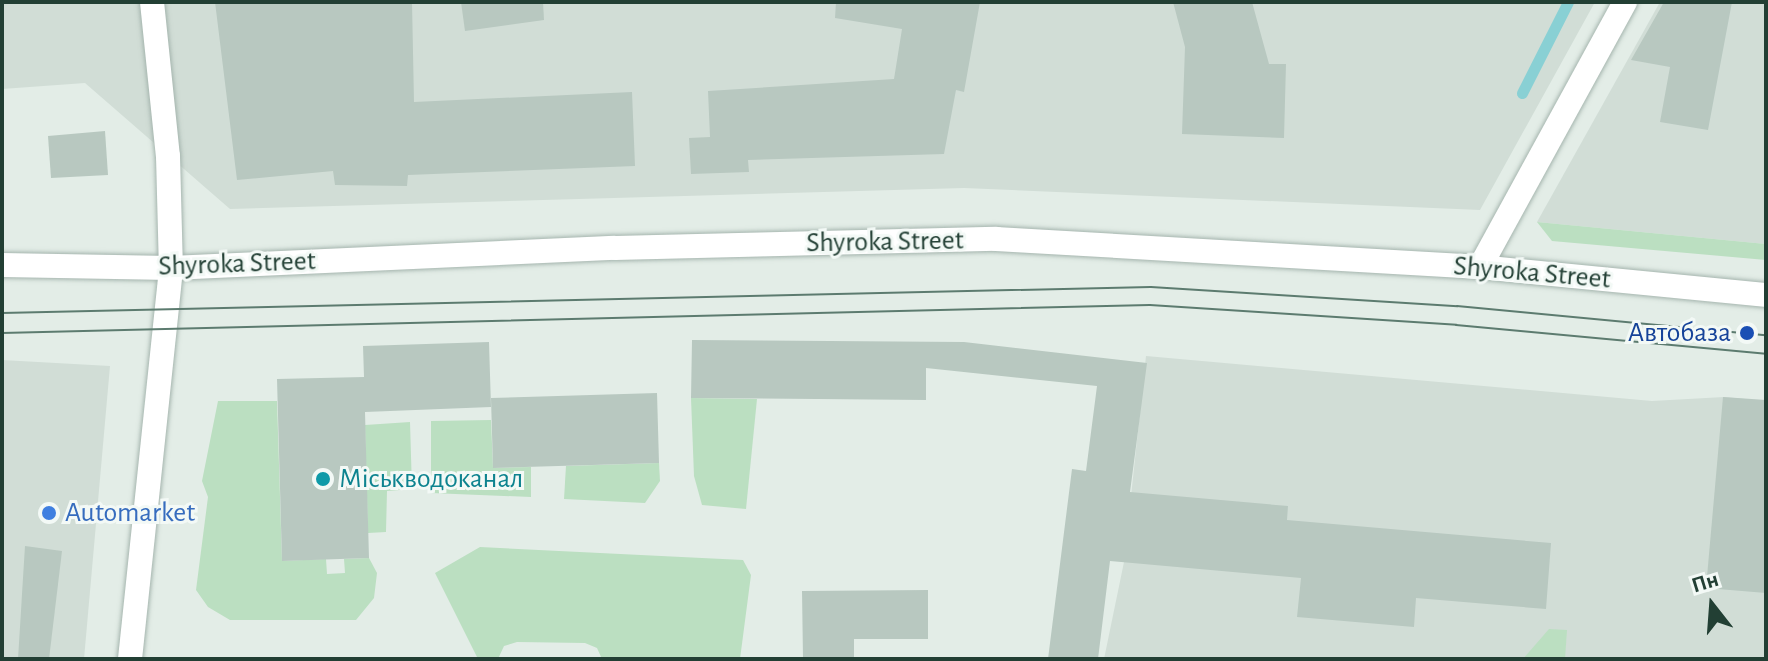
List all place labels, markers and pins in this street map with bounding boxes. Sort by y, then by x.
place label: Автобаза [1628,316,1731,350]
marker: Автобаза [1738,324,1756,342]
place label: Міськводоканал [339,462,523,496]
marker: Міськводоканал [314,470,332,488]
place label: Automarket [65,496,195,530]
marker: Automarket [40,504,58,522]

